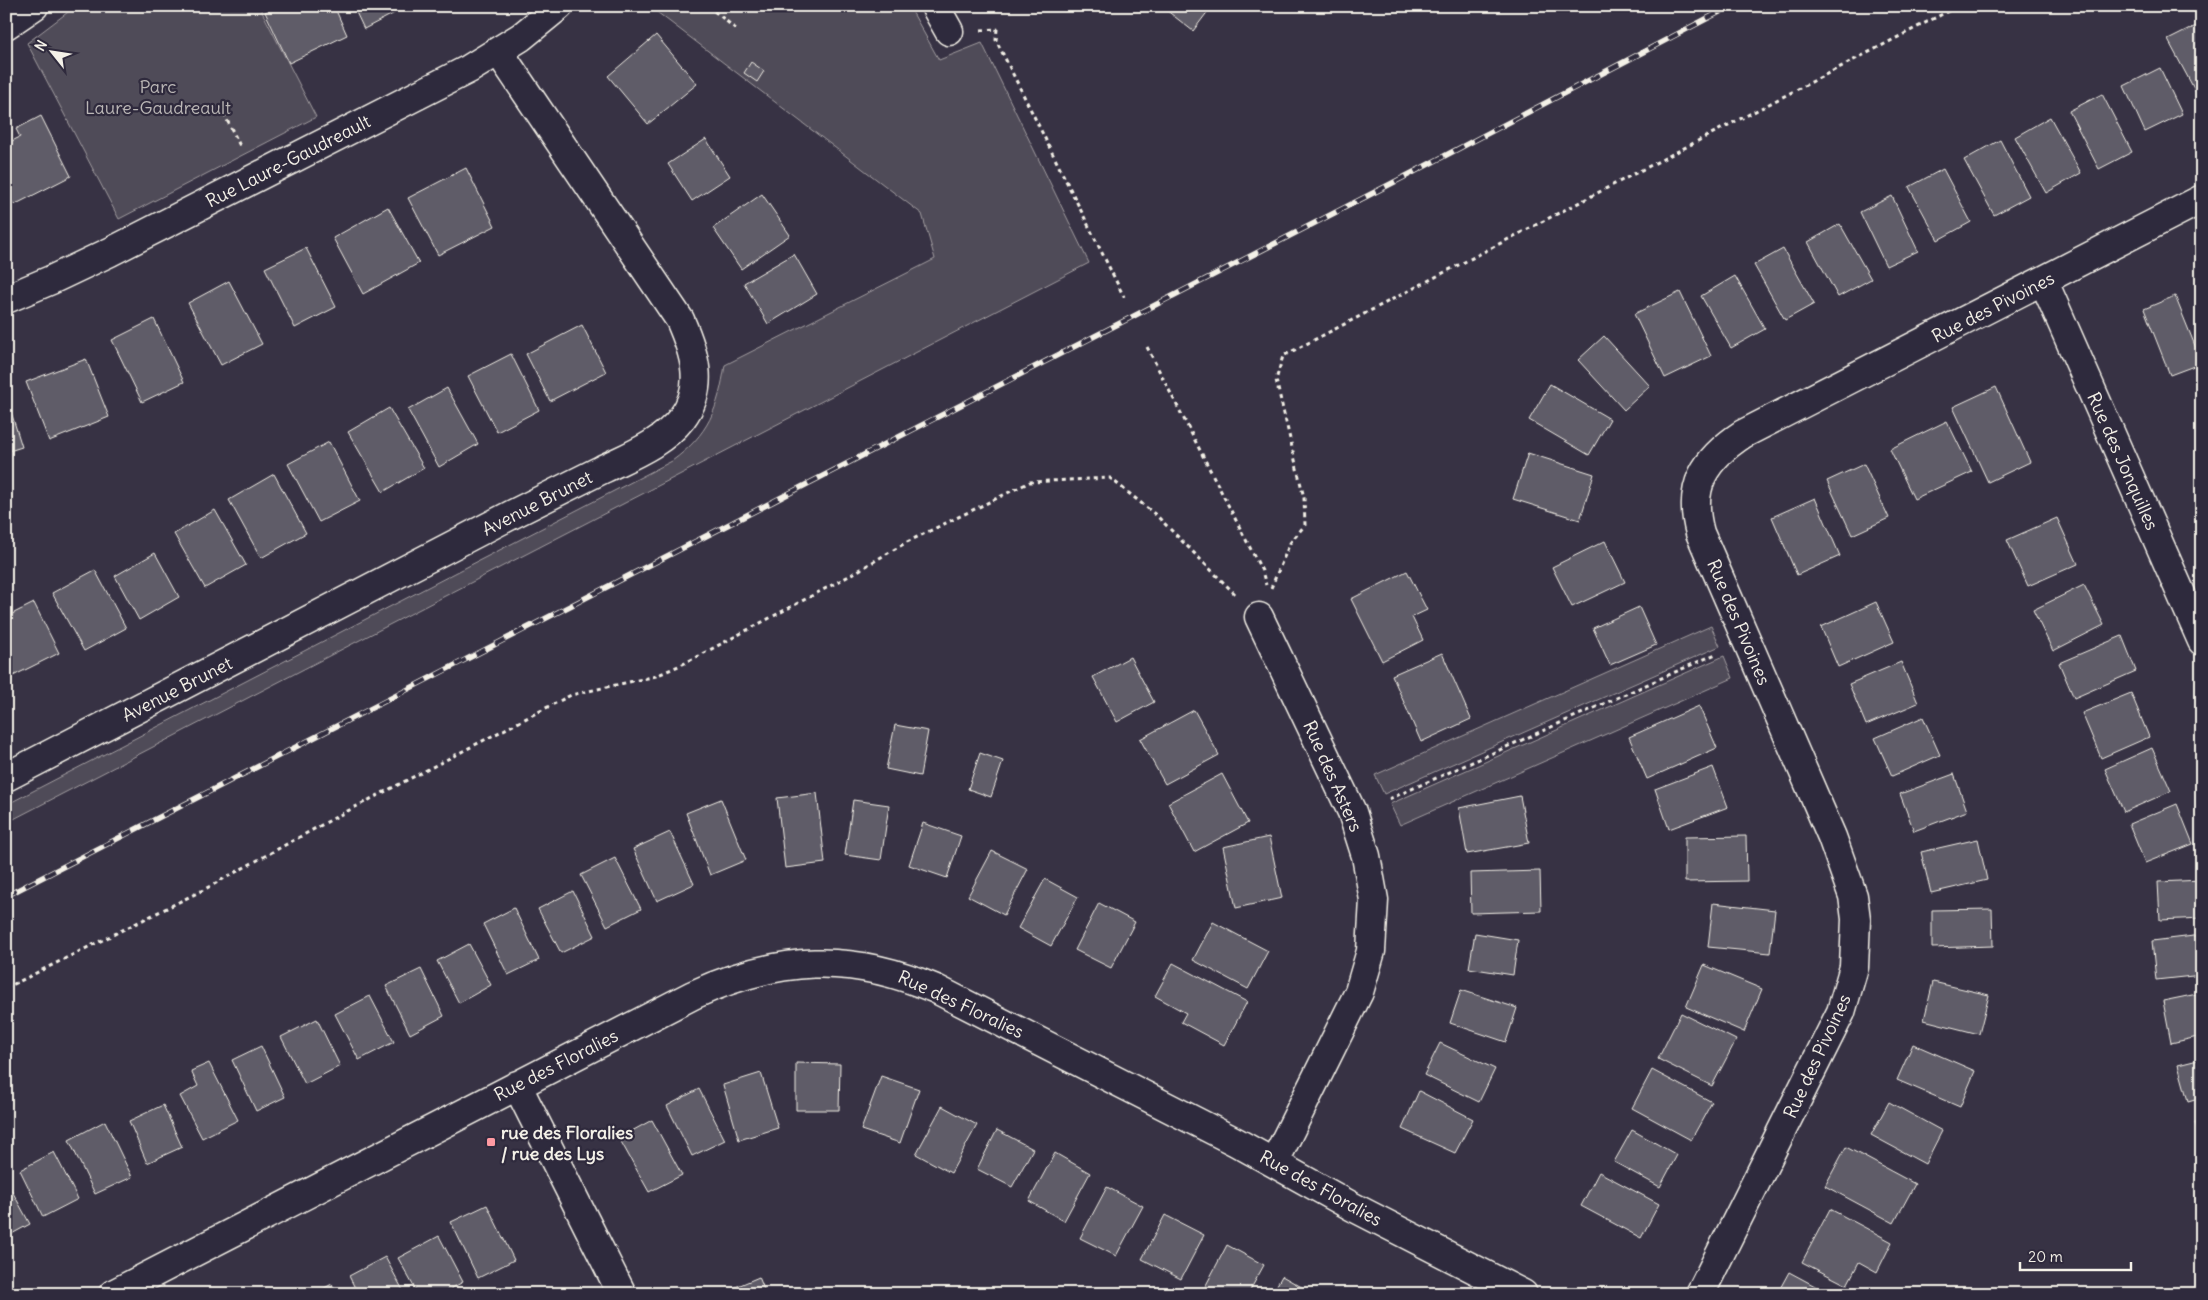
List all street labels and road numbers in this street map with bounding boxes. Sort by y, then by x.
street label: Rue Laure-Gaudreault [202,109,374,213]
street label: Rue des Pivoines [1928,266,2058,348]
street label: Rue des Jonquilles [2082,388,2164,534]
street label: Avenue Brunet [478,465,596,541]
street label: Rue des Pivoines [1702,556,1776,688]
street label: Avenue Brunet [118,651,236,727]
street label: Rue des Asters [1298,717,1368,835]
street label: Rue des Floralies [894,965,1028,1043]
street label: Rue des Pivoines [1778,990,1856,1122]
street label: Rue des Floralies [490,1024,622,1106]
street label: Rue des Floralies [1256,1145,1386,1231]

